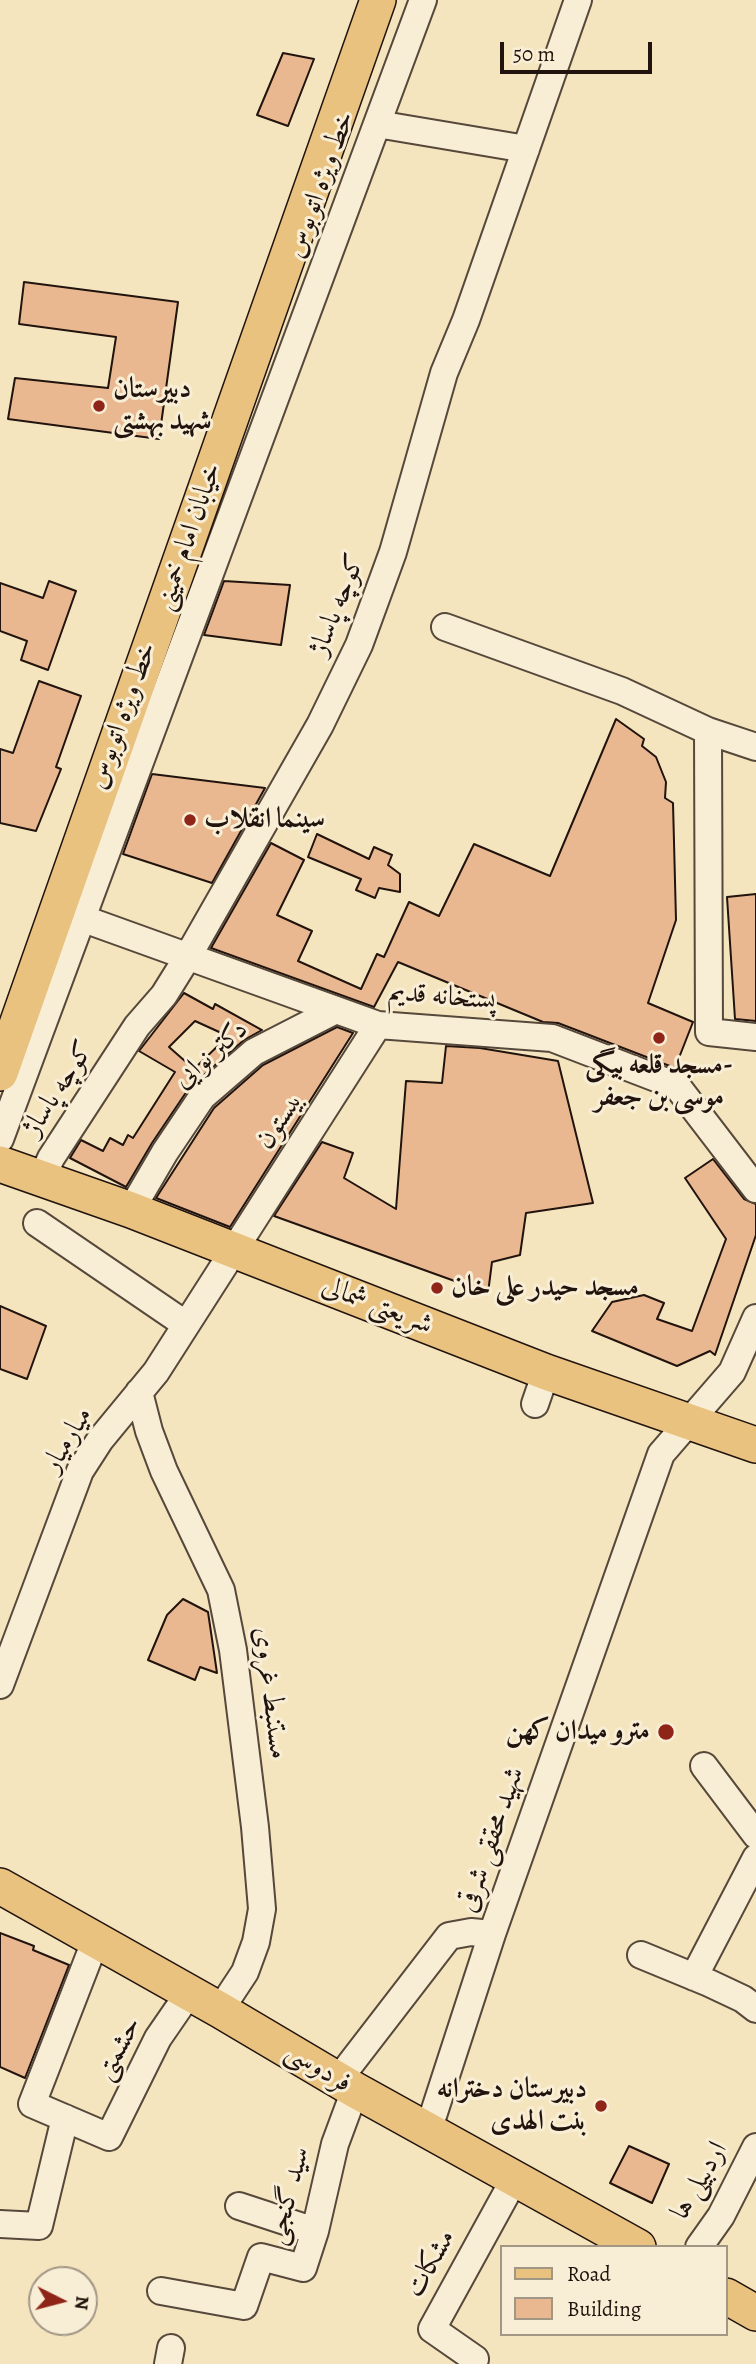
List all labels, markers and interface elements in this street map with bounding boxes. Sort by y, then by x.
scale bar [504,28,656,72]
text: 50 m [513,40,555,68]
street label: خط ویژه اتوبوس [279,107,363,263]
place label: دبیرستان شهید بهشتی [113,373,212,439]
marker: دبیرستان شهید بهشتی [91,398,107,414]
street label: خیابان امام خمینی [148,459,230,615]
street label: کوچه پاساژ [302,549,374,661]
street label: خط ویژه اتوبوس [81,638,165,794]
place label: سینما انقلاب [204,803,325,837]
marker: سینما انقلاب [182,812,198,828]
street label: پستخانه قدیم [387,976,497,1018]
street label: دکتر نوایی [167,1013,255,1097]
marker: مسجد قلعه بیگی- موسی بن جعفر [651,1030,667,1046]
street label: کوچه پاساژ [16,1035,102,1143]
place label: مسجد قلعه بیگی- موسی بن جعفر [585,1049,733,1115]
street label: بیستون [249,1086,311,1156]
street label: شریعتی شمالی [317,1270,437,1342]
place label: مسجد حیدر علی خان [451,1271,639,1305]
marker: مسجد حیدر علی خان [429,1280,445,1296]
street label: میارمیار [35,1401,101,1479]
street label: مستنبط غروی [245,1625,295,1761]
place label: مترو میدان کهن [505,1715,650,1749]
marker: مترو میدان کهن [656,1722,676,1742]
street label: شهید محققی شرقی [451,1763,533,1917]
street label: حشمتی [88,2011,150,2087]
street label: فردوسی [279,2035,357,2101]
place label: دبیرستان دخترانه بنت الهدی [437,2073,587,2139]
marker: دبیرستان دخترانه بنت الهدی [593,2098,609,2114]
street label: اردبیلی ها [664,2136,736,2226]
street label: سید گنجی [260,2143,318,2249]
street label: مشکات [399,2224,463,2304]
legend [500,2245,728,2336]
text: Road [567,2260,611,2288]
north arrow [28,2266,98,2336]
text: N [68,2295,96,2311]
text: Building [567,2295,641,2323]

